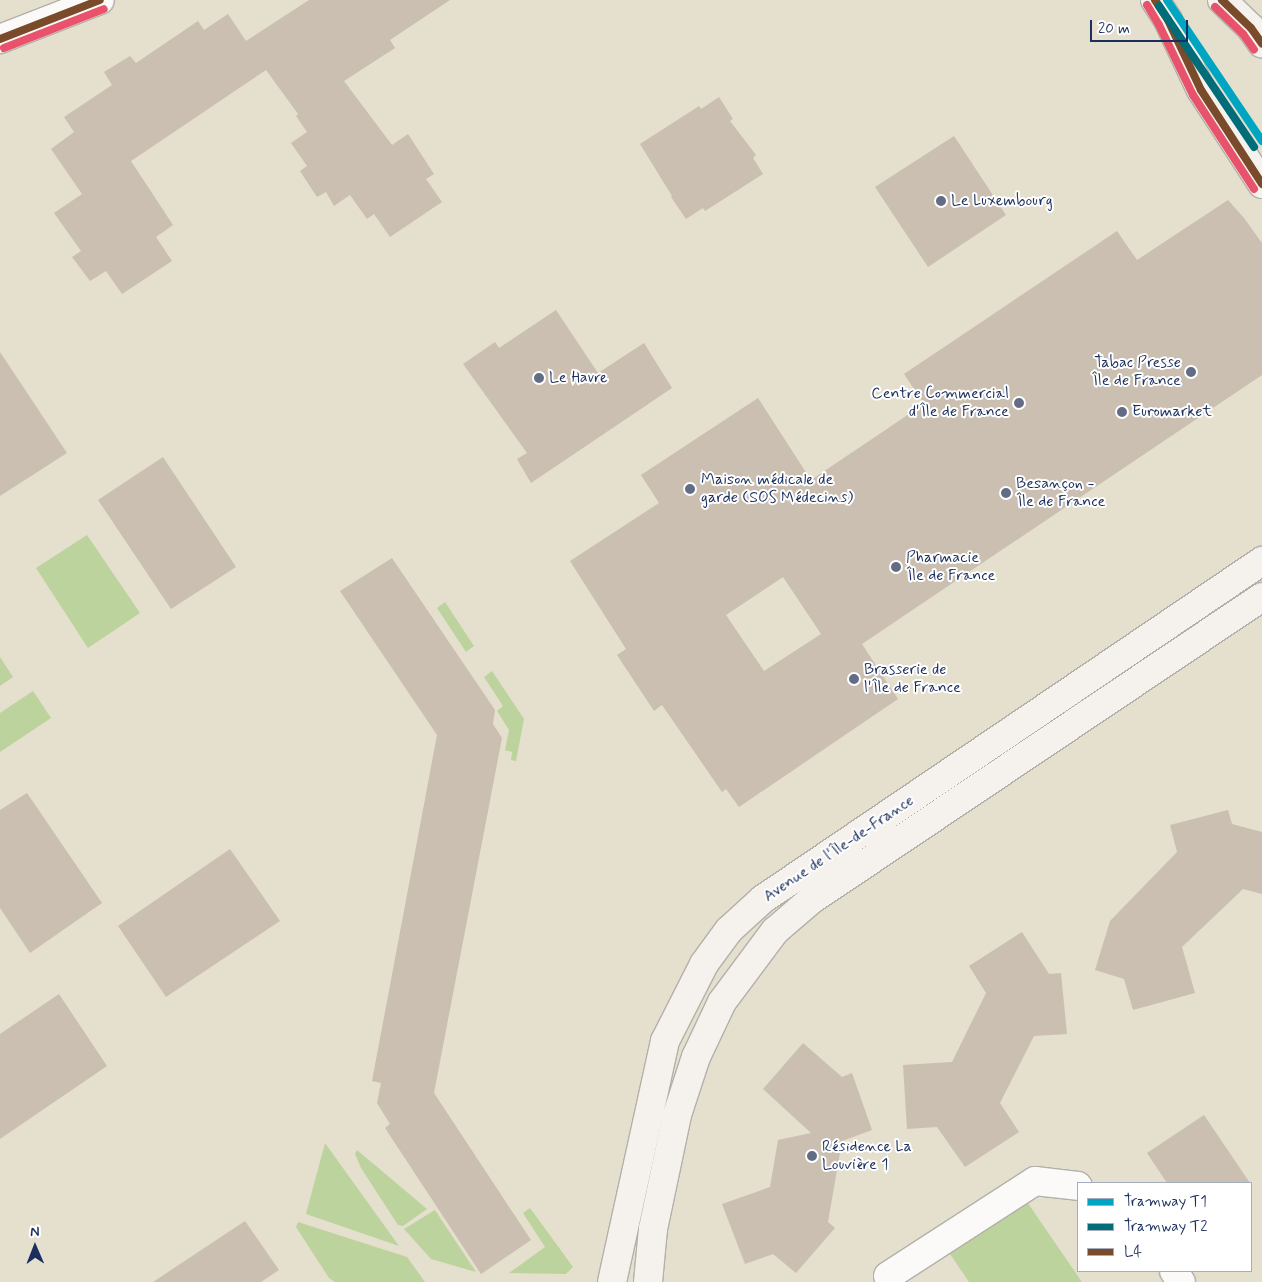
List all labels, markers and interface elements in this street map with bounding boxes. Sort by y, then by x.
scale bar [1092,10,1190,42]
text: 20 m [1098,19,1130,39]
place label: Le Luxembourg [951,191,1059,211]
marker: Le Luxembourg [935,195,947,207]
place label: Tabac Presse Île de France [1090,353,1181,391]
marker: Tabac Presse Île de France [1185,366,1197,378]
place label: Le Havre [549,368,612,388]
marker: Le Havre [533,372,545,384]
place label: Centre Commercial d'Île de France [867,384,1009,422]
marker: Centre Commercial d'Île de France [1013,397,1025,409]
place label: Euromarket [1132,402,1212,422]
marker: Euromarket [1116,406,1128,418]
place label: Maison médicale de garde (SOS Médecins) [701,470,854,508]
place label: Besançon - Île de France [1016,474,1107,512]
marker: Maison médicale de garde (SOS Médecins) [683,482,697,496]
marker: Besançon - Île de France [1000,487,1012,499]
place label: Pharmacie Île de France [906,548,997,586]
marker: Pharmacie Île de France [890,561,902,573]
place label: Brasserie de l'Île de France [864,660,962,698]
marker: Brasserie de l'Île de France [848,673,860,685]
street label: Avenue de l'Île-de-France [760,791,918,907]
place label: Résidence La Louvière 1 [822,1137,913,1175]
marker: Résidence La Louvière 1 [806,1150,818,1162]
legend [1077,1182,1252,1272]
text: Tramway T1 [1124,1192,1207,1212]
text: Tramway T2 [1124,1217,1208,1237]
north arrow [10,1222,60,1272]
text: N [30,1223,40,1241]
text: L4 [1124,1242,1142,1262]

